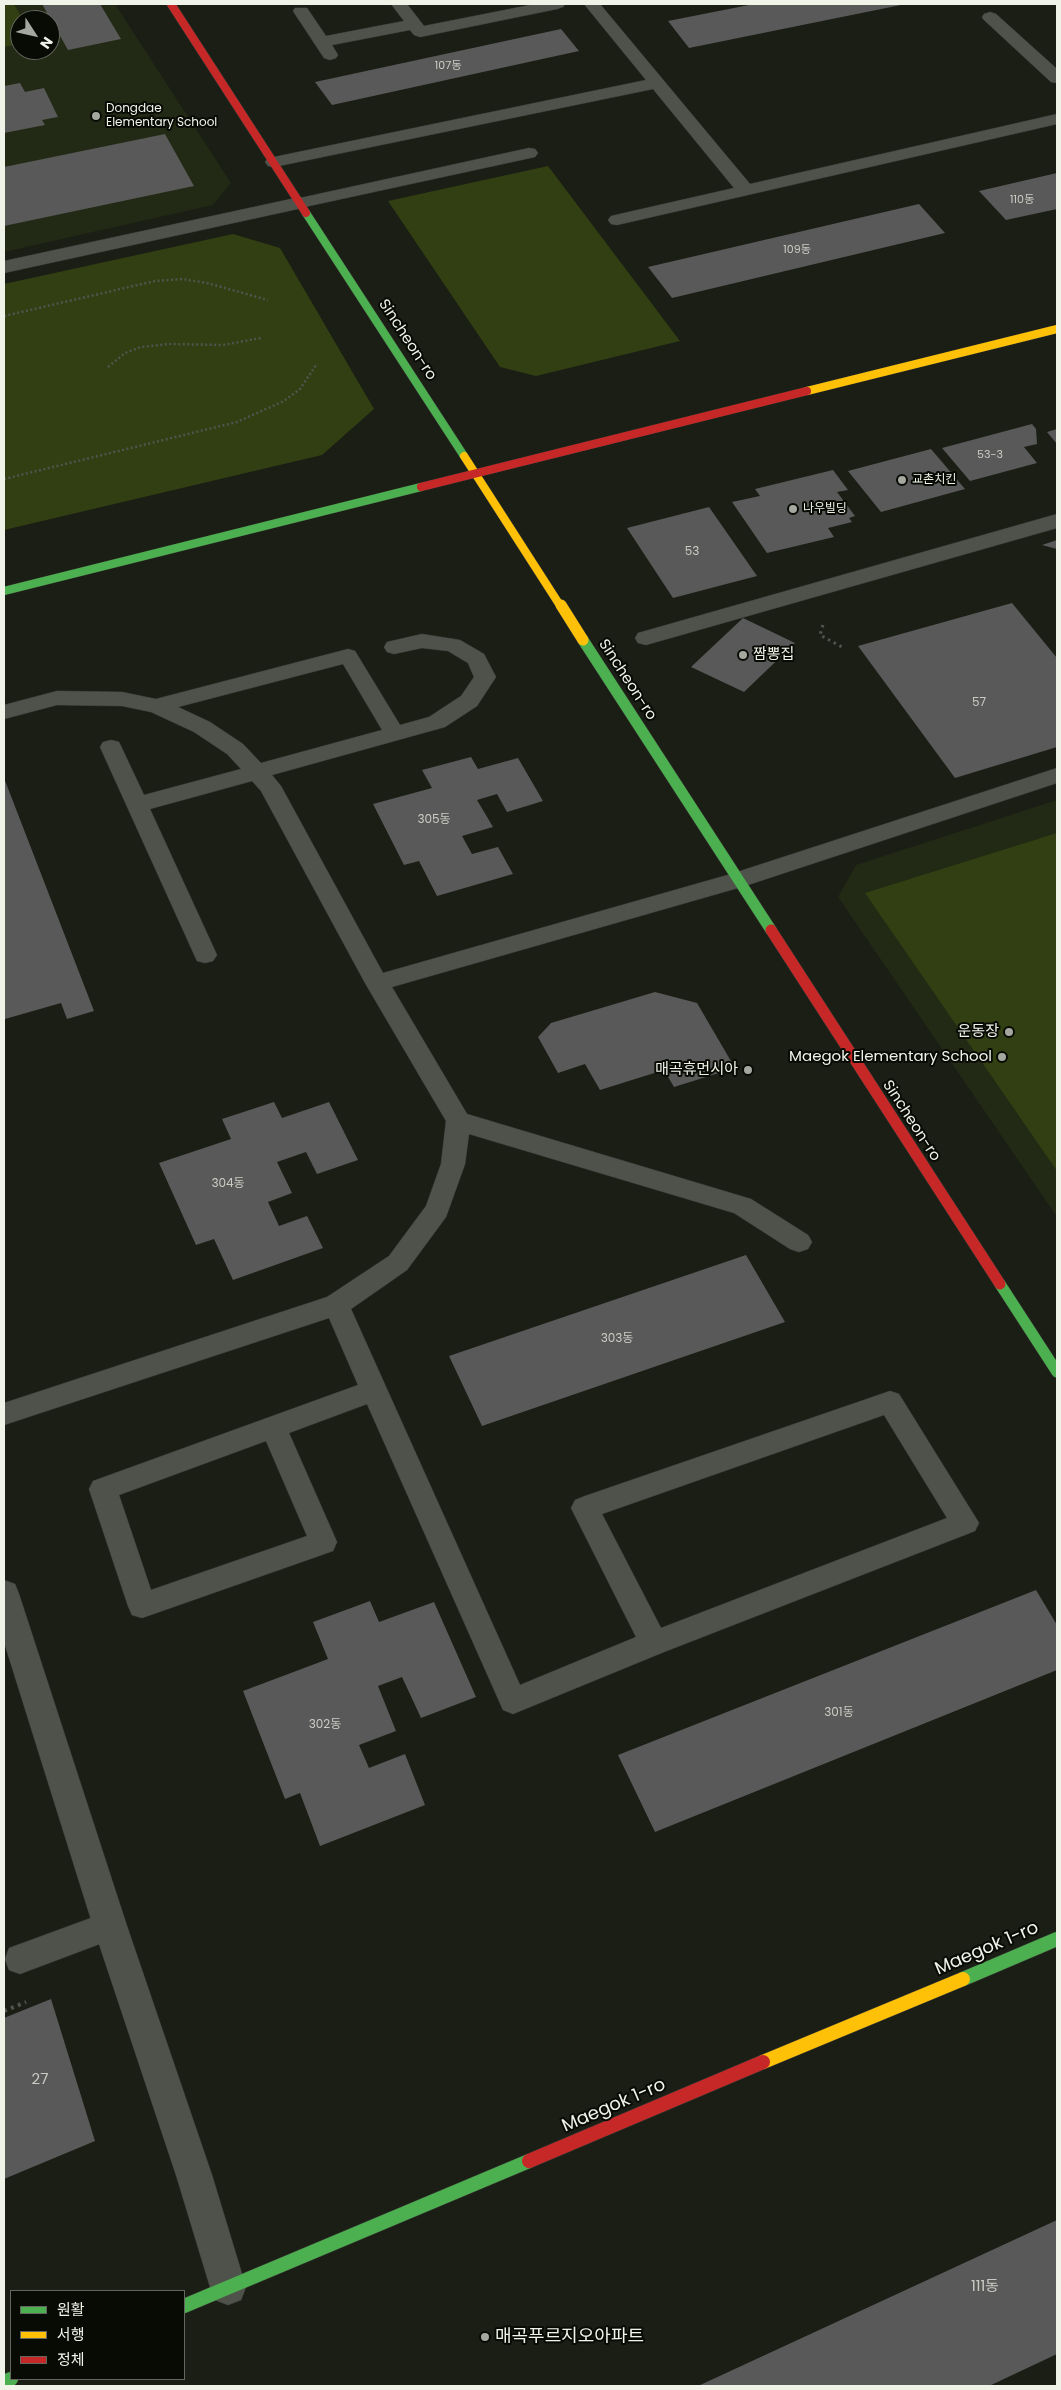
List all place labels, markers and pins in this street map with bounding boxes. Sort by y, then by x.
place label: Dongdae Elementary School [106,102,217,130]
marker: Dongdae Elementary School [90,110,102,122]
place label: 교촌치킨 [912,473,956,487]
marker: 교촌치킨 [896,474,908,486]
place label: 나우빌딩 [803,502,847,516]
marker: 나우빌딩 [787,503,799,515]
place label: 짬뽕집 [753,646,794,664]
marker: 짬뽕집 [737,649,749,661]
place label: 운동장 [958,1023,999,1041]
marker: 운동장 [1003,1026,1015,1038]
place label: Maegok Elementary School [789,1048,992,1066]
marker: Maegok Elementary School [996,1051,1008,1063]
place label: 매곡휴먼시아 [655,1061,738,1079]
marker: 매곡휴먼시아 [742,1064,754,1076]
place label: 매곡푸르지오아파트 [495,2326,644,2348]
marker: 매곡푸르지오아파트 [479,2331,491,2343]

